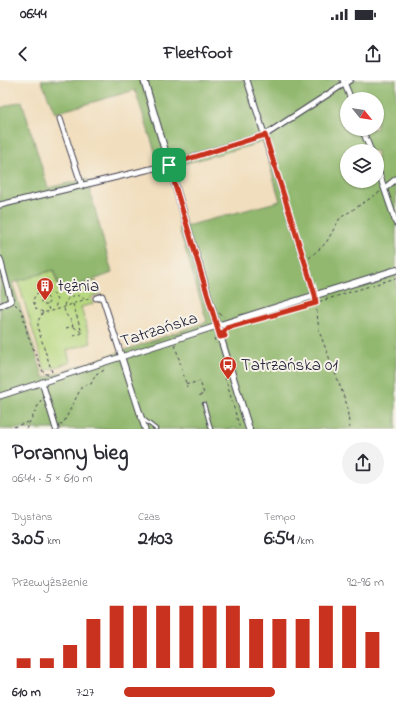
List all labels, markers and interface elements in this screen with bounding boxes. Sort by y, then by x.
text: 06:44 [20,3,47,25]
text: Fleetfoot [164,41,232,67]
icon: back [12,43,34,65]
icon: share [362,43,384,65]
north arrow [340,92,384,136]
map controls [340,92,384,188]
button: layers [340,144,384,188]
pin [152,148,186,182]
icon: arrive [158,154,180,176]
place label: tężnia [58,274,99,299]
building icon: tężnia [35,276,55,301]
street label: Tatrzańska [117,306,201,354]
place label: Tatrzańska 01 [241,353,338,378]
bus stop icon: Tatrzańska 01 [218,355,238,380]
text: Poranny bieg [12,438,128,470]
button: share [342,442,384,484]
text: 06:44 · 5 × 610 m [12,469,93,488]
text: Dystans [12,509,52,525]
text: Czas [138,509,160,525]
text: Tempo [264,509,295,525]
text: 3.05 [12,525,44,554]
text: 21:03 [138,525,173,554]
text: 6:54 [264,525,294,554]
text: km [44,533,61,549]
text: /km [294,533,314,549]
text: Przewyższenie [12,573,88,592]
text: 92–96 m [347,573,384,592]
text: 610 m [12,683,41,702]
text: 7:27 [76,683,94,702]

